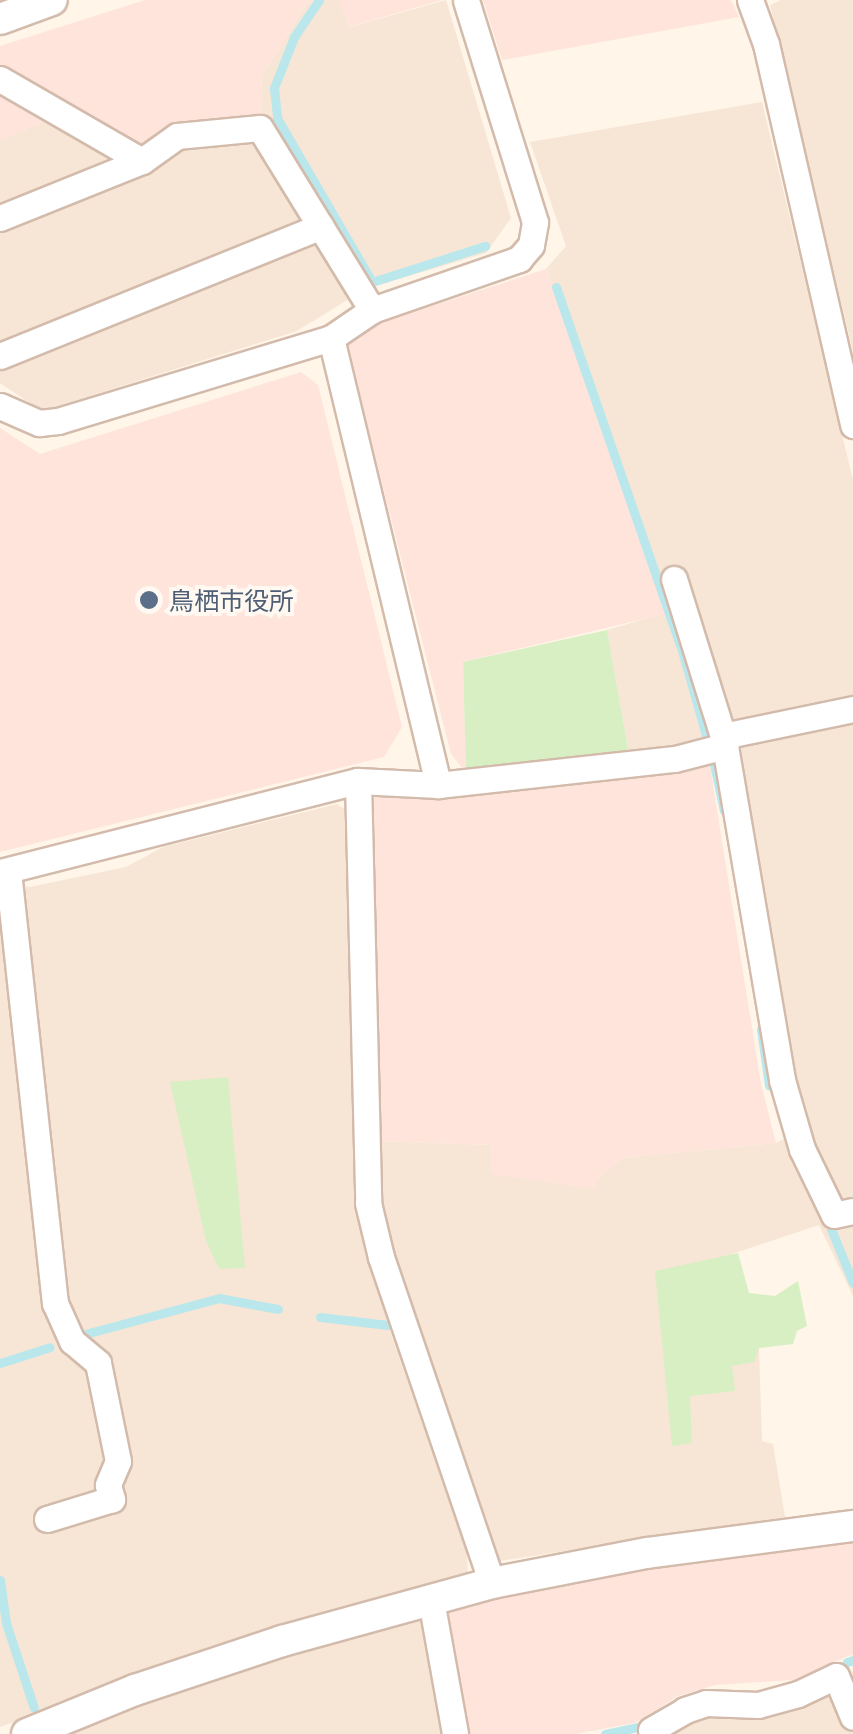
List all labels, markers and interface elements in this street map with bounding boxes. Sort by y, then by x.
place label: 鳥栖市役所 [169,585,294,615]
marker: 鳥栖市役所 [138,589,160,611]

